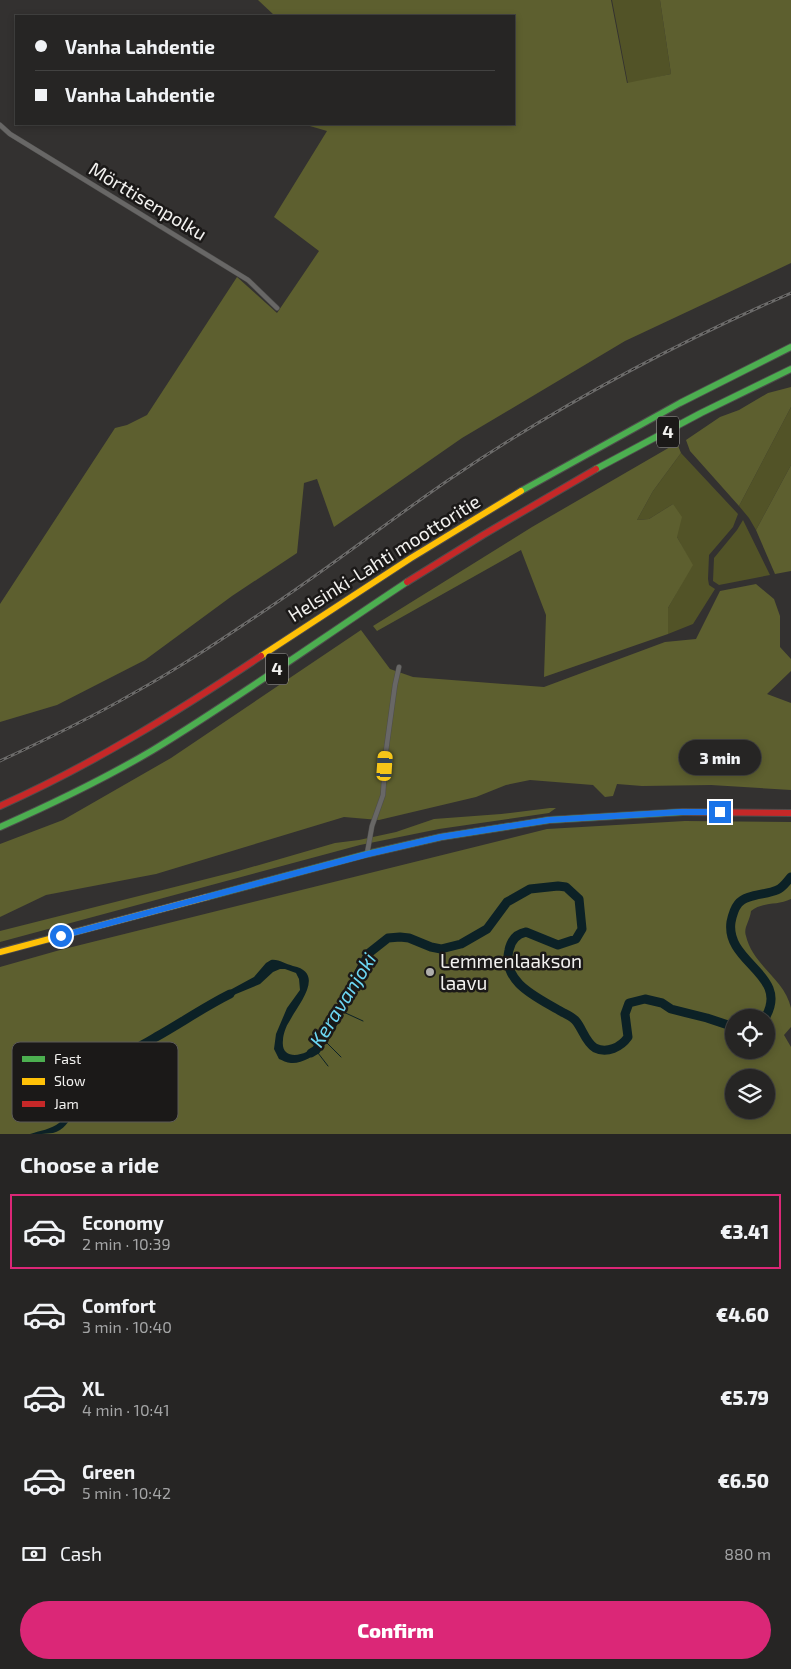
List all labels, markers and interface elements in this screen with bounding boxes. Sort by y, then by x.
text: Vanha Lahdentie [65,35,215,58]
text: Vanha Lahdentie [65,83,215,106]
street label: Mörttisenpolku [85,156,211,245]
road number: 4 [657,417,679,448]
street label: Helsinki-Lahti moottoritie [283,489,484,626]
road number: 4 [266,654,288,684]
callout: 3 min [679,740,761,774]
text: 3 min [699,748,741,767]
car [376,751,393,781]
route end [709,801,731,823]
route start [50,925,72,947]
water label: Keravanjoki [304,948,381,1051]
place label: Lemmenlaakson laavu [440,949,582,994]
marker: Lemmenlaakson laavu [424,966,436,978]
map controls [725,1009,775,1119]
button: locate [725,1009,775,1059]
legend [12,1042,178,1122]
text: Fast [54,1050,81,1067]
button: layers [725,1069,775,1119]
text: Slow [54,1072,86,1089]
text: Jam [54,1095,79,1112]
text: Choose a ride [20,1151,159,1177]
icon: car [22,1209,67,1254]
text: Economy [82,1211,164,1234]
text: €3.41 [720,1220,769,1243]
text: 2 min · 10:39 [82,1234,171,1253]
icon: car [22,1292,67,1337]
text: Comfort [82,1294,156,1317]
text: €4.60 [716,1303,769,1326]
text: 3 min · 10:40 [82,1317,172,1336]
icon: car [22,1375,67,1420]
text: XL [82,1377,104,1400]
text: €5.79 [720,1386,769,1409]
text: 4 min · 10:41 [82,1400,170,1419]
icon: car [22,1458,67,1503]
text: Green [82,1460,135,1483]
text: €6.50 [718,1469,769,1492]
text: 5 min · 10:42 [82,1483,171,1502]
icon: cash [20,1540,48,1568]
text: Cash [60,1542,102,1565]
text: 880 m [724,1544,771,1563]
button: Confirm [20,1601,771,1659]

